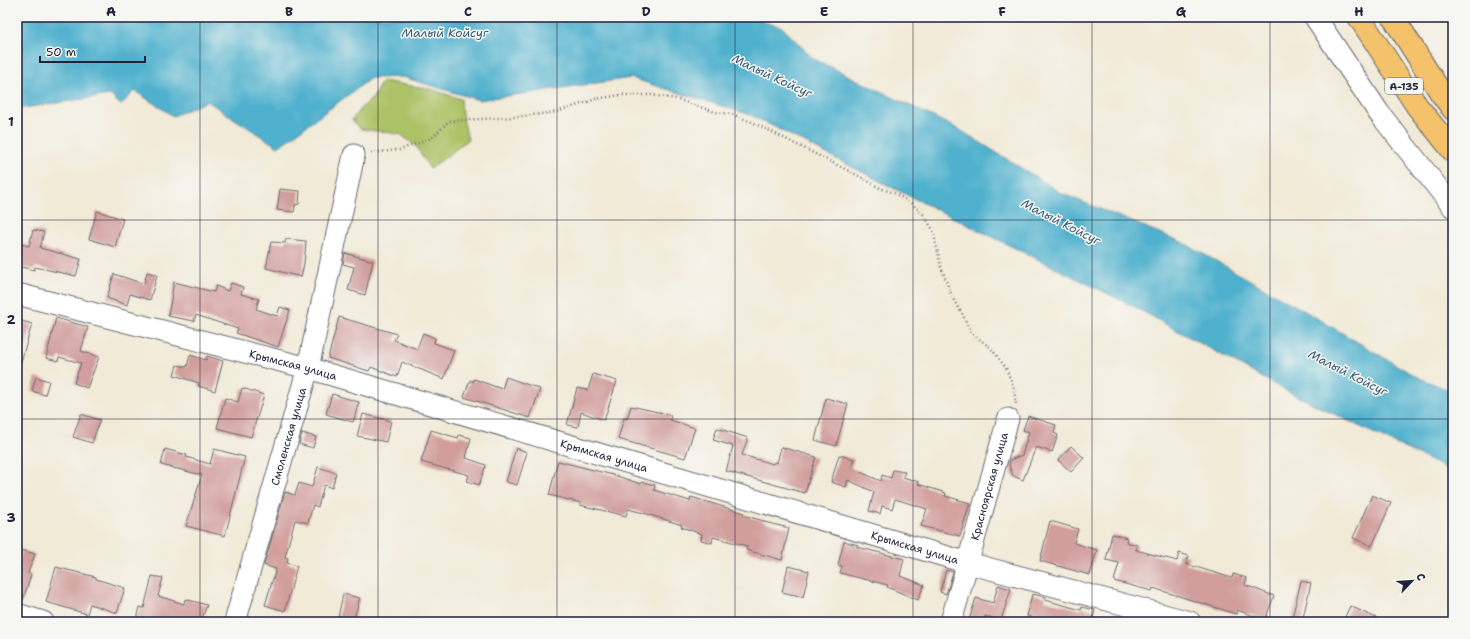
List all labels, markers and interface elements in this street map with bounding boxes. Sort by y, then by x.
text: A [106,3,116,20]
text: B [285,3,293,20]
text: C [464,3,472,20]
text: D [641,3,651,20]
text: E [820,3,829,20]
text: F [998,3,1006,20]
text: G [1176,3,1187,20]
text: H [1354,3,1364,20]
water label: Малый Койсуг [402,25,489,41]
scale bar [40,38,145,64]
text: 50 m [46,44,76,60]
water label: Малый Койсуг [729,50,815,102]
road number: А-135 [1385,78,1423,94]
text: 1 [8,113,14,130]
water label: Малый Койсуг [1019,195,1104,249]
text: 2 [6,311,16,328]
street label: Крымская улица [248,346,339,384]
water label: Малый Койсуг [1306,346,1391,400]
street label: Смоленская улица [267,386,310,487]
street label: Красноярская улица [967,430,1011,542]
street label: Крымская улица [559,435,650,476]
text: 3 [6,509,16,526]
street label: Крымская улица [869,527,960,567]
north arrow [1392,561,1432,601]
text: С [1412,571,1429,583]

